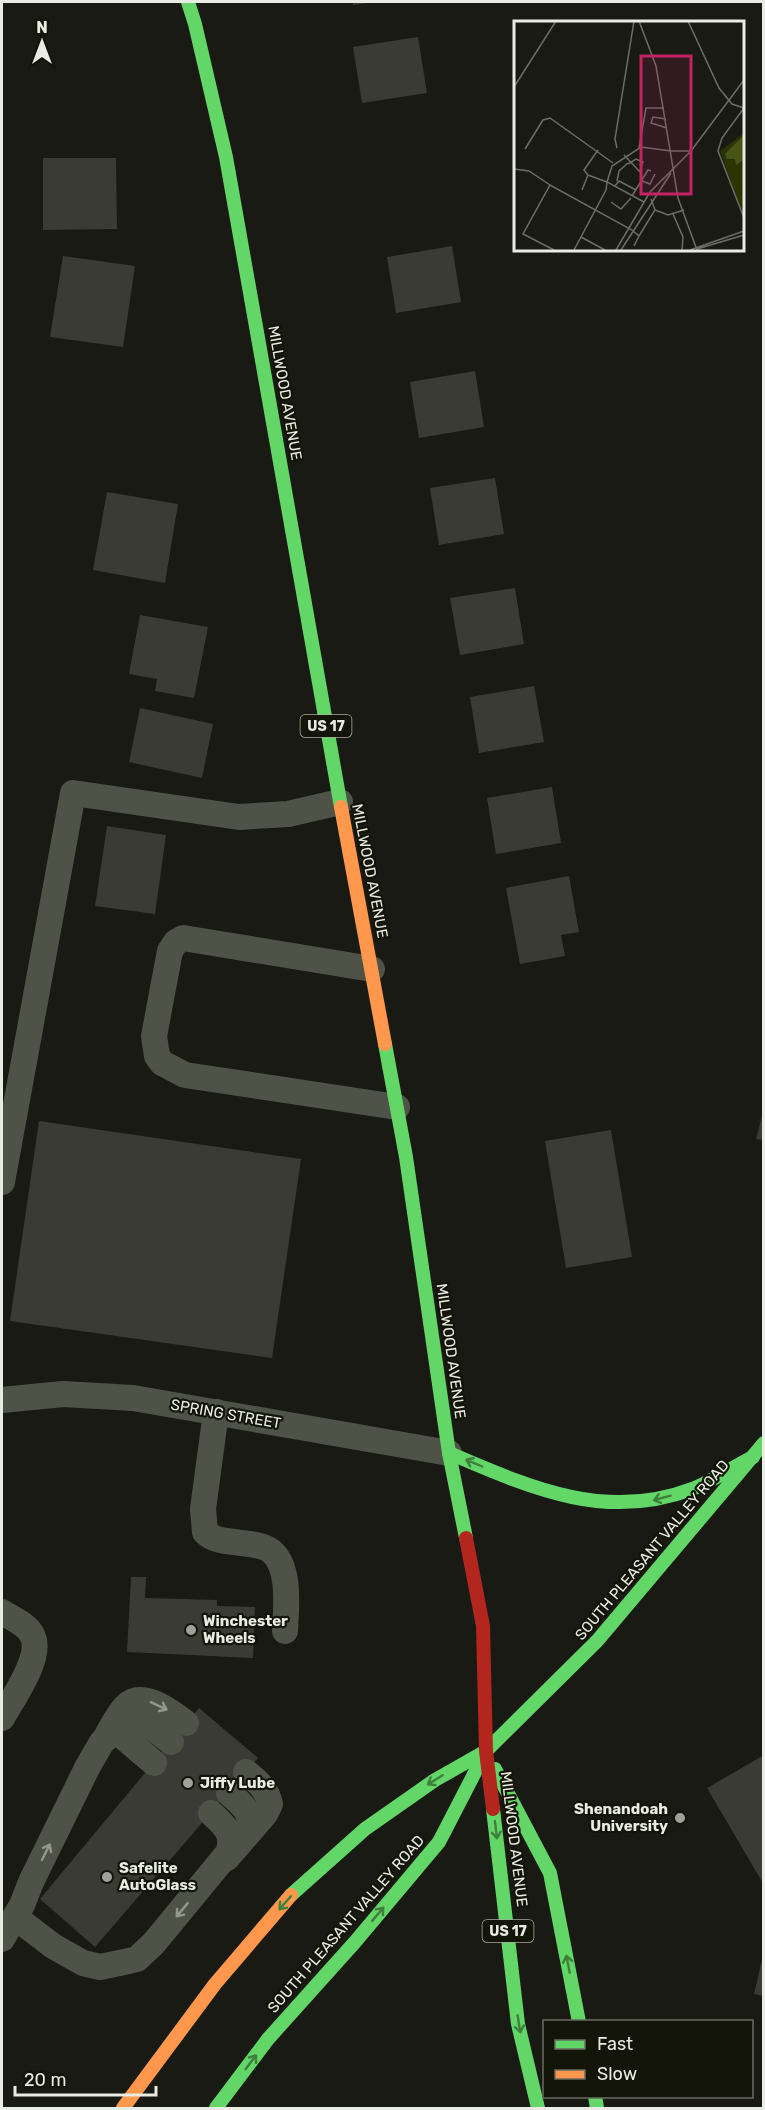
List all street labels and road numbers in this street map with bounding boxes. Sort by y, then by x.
street label: MILLWOOD AVENUE [264,324,306,462]
road number: US 17 [300,715,352,737]
street label: MILLWOOD AVENUE [348,802,392,940]
street label: MILLWOOD AVENUE [433,1282,469,1420]
street label: SPRING STREET [169,1395,283,1433]
street label: SOUTH PLEASANT VALLEY ROAD [571,1456,733,1644]
street label: MILLWOOD AVENUE [497,1770,531,1908]
street label: SOUTH PLEASANT VALLEY ROAD [264,1831,428,2017]
road number: US 17 [482,1920,534,1942]

